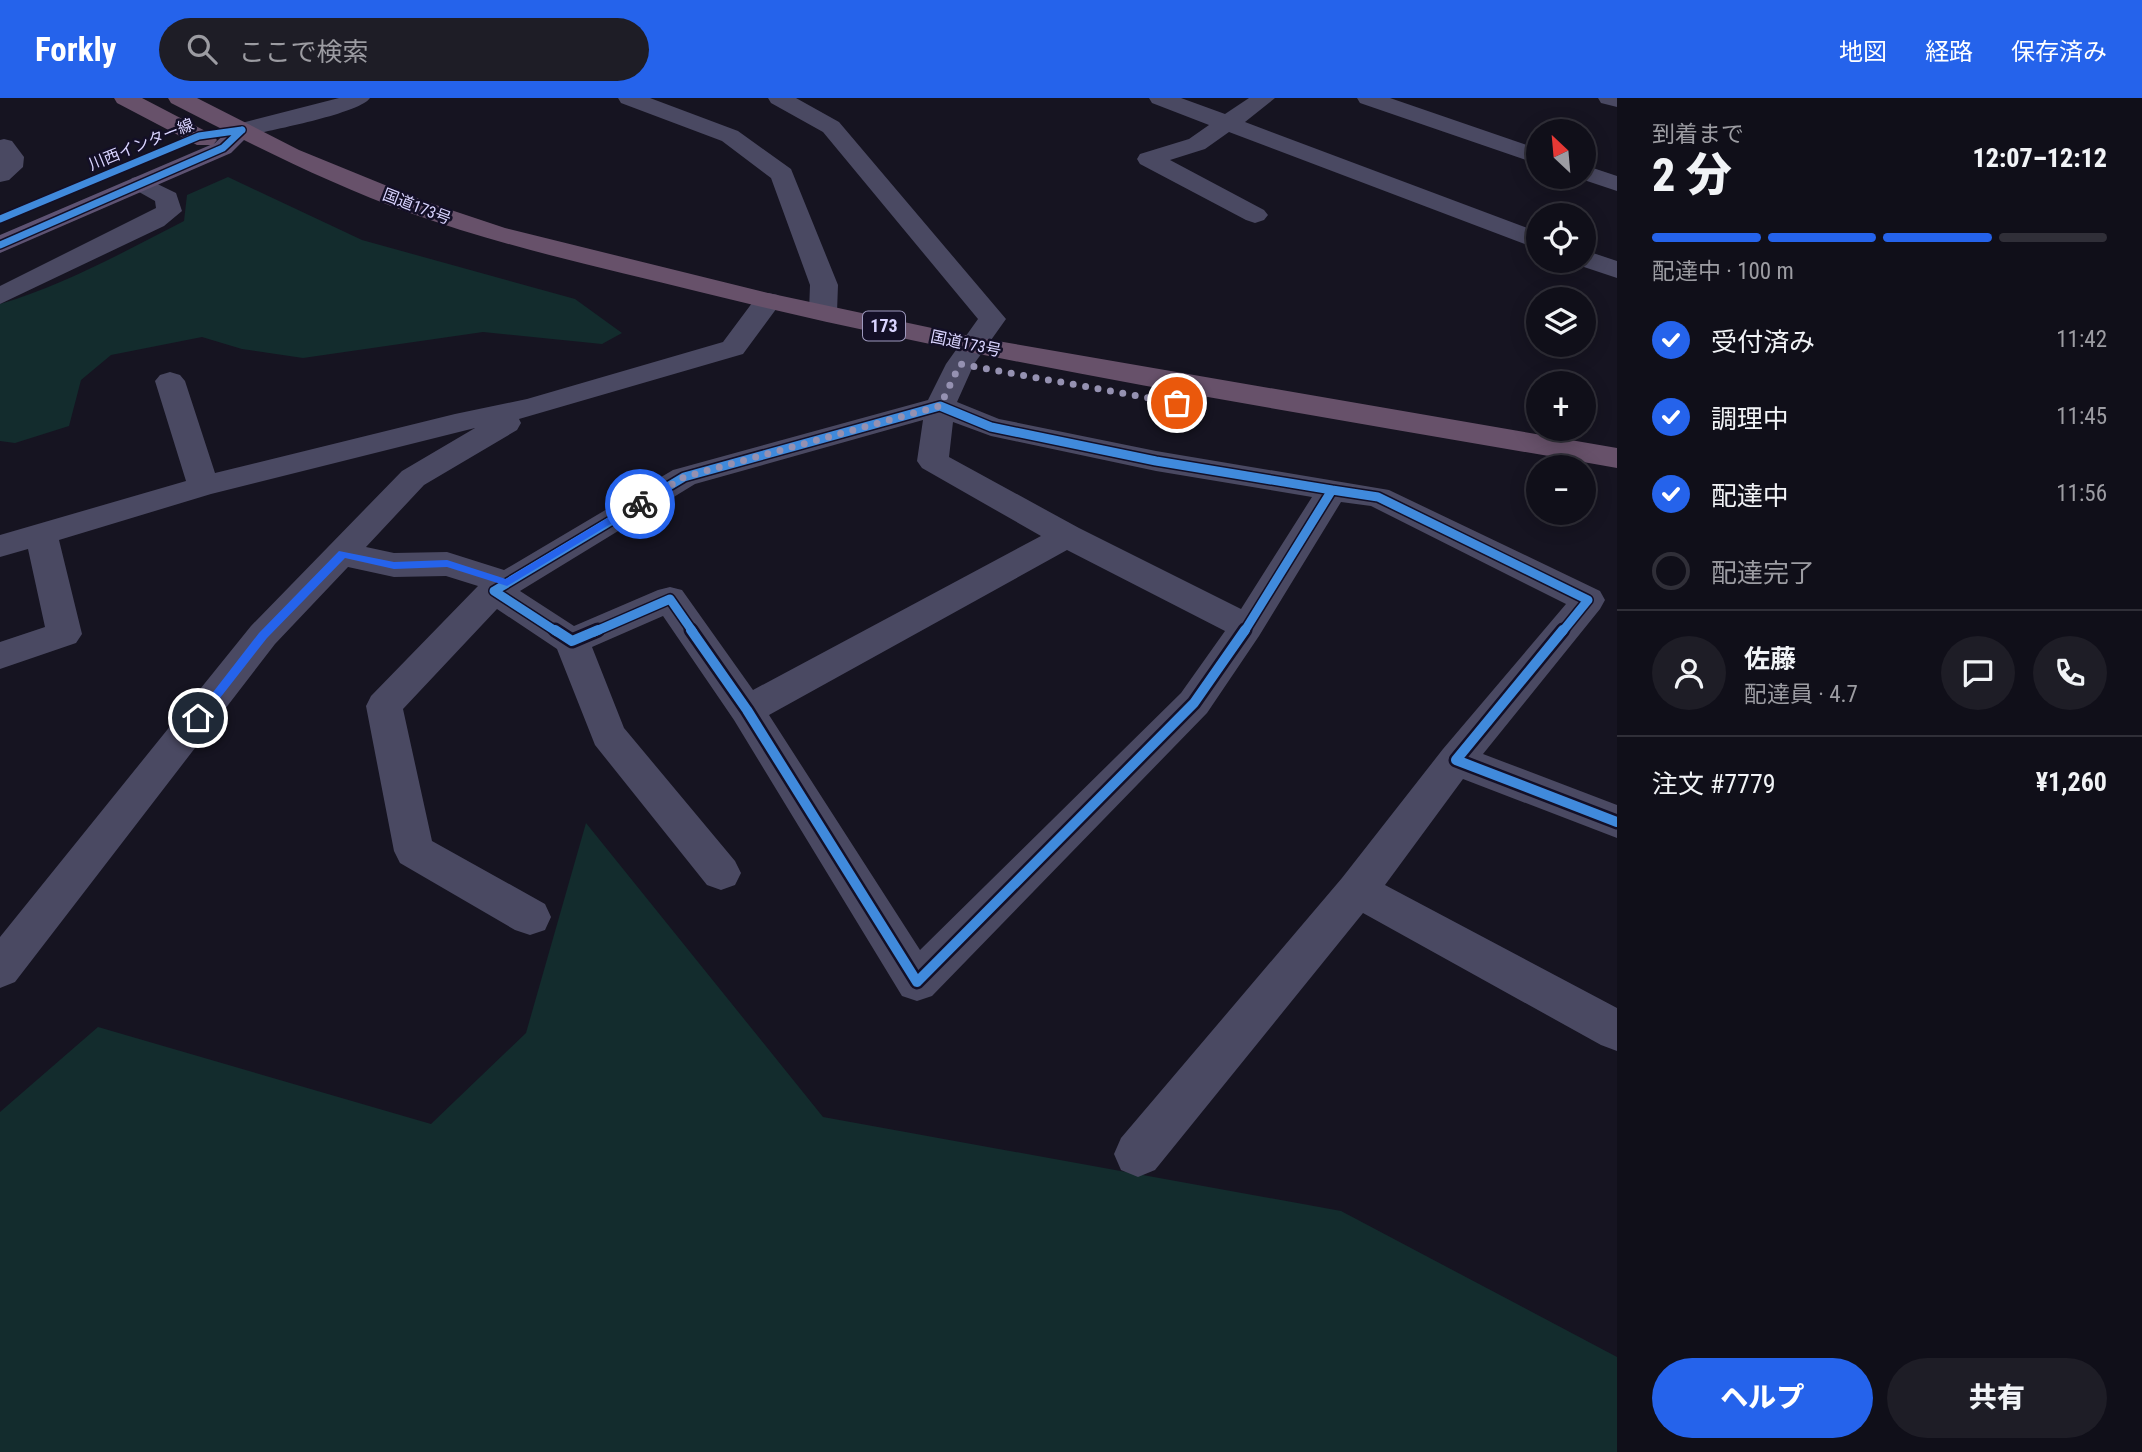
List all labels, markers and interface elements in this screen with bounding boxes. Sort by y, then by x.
search box [159,18,649,81]
text: Forkly [35,30,117,69]
icon: search [183,30,221,68]
text: ここで検索 [239,37,369,67]
text: 地図 [1839,38,1887,66]
text: 経路 [1925,38,1973,66]
text: 保存済み [2011,38,2107,66]
street label: 川西インター線 [86,115,197,174]
north arrow [1526,119,1596,189]
map controls [1526,119,1596,525]
text: 到着まで [1652,121,1744,148]
text: 12:07–12:12 [1973,143,2107,173]
text: 2 分 [1652,148,1732,202]
street label: 国道173号 [380,185,454,228]
button: locate [1526,203,1596,273]
text: 配達中 · 100 m [1652,258,1794,285]
button: layers [1526,287,1596,357]
road number: 173 [863,311,905,340]
icon: check [1652,321,1690,359]
text: 11:42 [2056,326,2107,353]
street label: 国道173号 [929,327,1003,360]
text: 受付済み [1711,327,1815,357]
button: + [1526,371,1596,441]
pin [1147,373,1207,433]
icon: bag [1158,384,1196,422]
icon: check [1652,398,1690,436]
text: 11:45 [2056,403,2107,430]
text: 調理中 [1711,404,1789,434]
button: − [1526,455,1596,525]
courier [605,469,675,539]
icon: check [1652,475,1690,513]
text: 11:56 [2056,480,2107,507]
text: 配達中 [1711,481,1789,511]
icon: bike [621,485,659,523]
text: 配達完了 [1711,558,1815,588]
button: person [1652,636,1726,710]
button: chat [1941,636,2015,710]
button: phone [2033,636,2107,710]
text: 佐藤 [1744,644,1796,674]
text: 配達員 · 4.7 [1744,681,1858,708]
pin [168,688,228,748]
icon: home [179,699,217,737]
text: ¥1,260 [2036,767,2107,797]
text: 注文 #7779 [1652,769,1776,799]
button: ヘルプ [1652,1358,1873,1438]
button: 共有 [1887,1358,2107,1438]

